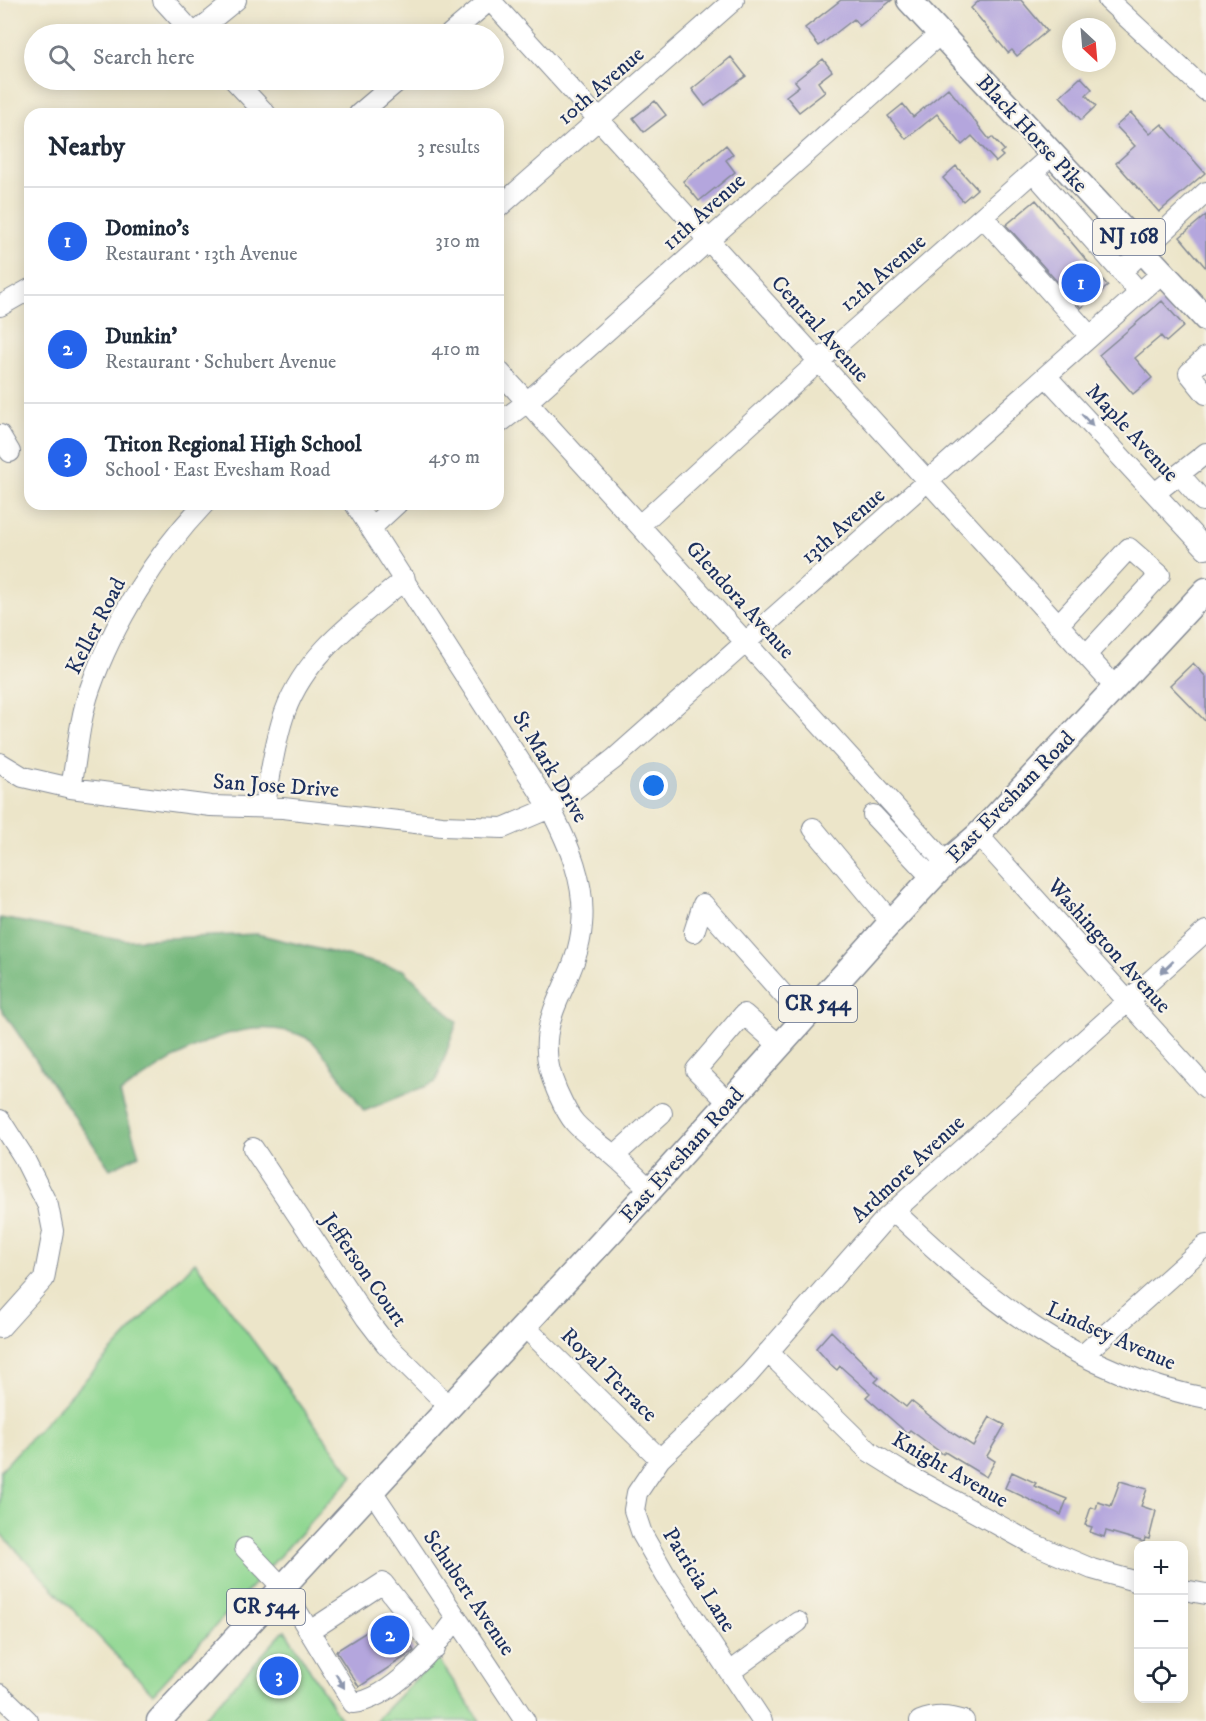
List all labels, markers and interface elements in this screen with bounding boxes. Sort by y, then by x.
north arrow [1062,18,1116,72]
search box [24,24,504,90]
icon: search [45,41,78,74]
street label: 10th Avenue [552,41,650,131]
text: Search here [93,44,195,71]
street label: Black Horse Pike [971,69,1093,199]
text: Nearby [48,131,125,164]
text: 3 results [417,135,480,160]
street label: 11th Avenue [657,168,751,256]
text: Domino's [105,215,189,242]
road number: NJ 168 [1093,219,1165,255]
street label: 12th Avenue [834,228,932,318]
text: 1 [64,229,71,254]
text: 310 m [435,229,480,254]
text: Restaurant · 13th Avenue [105,242,297,267]
pin: 1 [1062,260,1100,306]
street label: Central Avenue [765,270,875,388]
text: Dunkin' [105,323,177,350]
text: 2 [63,337,72,362]
text: 410 m [431,337,480,362]
text: Restaurant · Schubert Avenue [105,350,336,375]
street label: Maple Avenue [1080,378,1184,488]
one-way arrow [1079,412,1093,426]
text: Triton Regional High School [105,431,362,458]
text: 3 [64,445,71,470]
text: 450 m [429,445,480,470]
text: School · East Evesham Road [105,458,331,483]
street label: 13th Avenue [795,482,891,570]
street label: Glendora Avenue [680,535,800,665]
street label: Keller Road [60,573,132,679]
street label: St Mark Drive [506,706,594,828]
street label: East Evesham Road [941,725,1081,869]
street label: San Jose Drive [212,768,340,804]
your location [639,771,668,800]
street label: Washington Avenue [1041,872,1177,1019]
one-way arrow [1160,960,1175,973]
road number: CR 544 [779,986,857,1022]
street label: East Evesham Road [614,1082,750,1228]
street label: Ardmore Avenue [846,1109,970,1229]
street label: Jefferson Court [314,1206,413,1332]
street label: Lindsey Avenue [1042,1295,1180,1377]
street label: Royal Terrace [555,1322,663,1428]
street label: Knight Avenue [887,1426,1013,1514]
street label: Patricia Lane [656,1523,742,1637]
street label: Schubert Avenue [417,1525,521,1661]
map controls [1134,1541,1188,1703]
button: + [1134,1541,1188,1595]
road number: CR 544 [227,1589,305,1625]
button: − [1134,1595,1188,1649]
pin: 2 [370,1612,410,1658]
button: locate [1134,1649,1188,1703]
pin: 3 [260,1654,298,1698]
one-way arrow [334,1673,345,1689]

